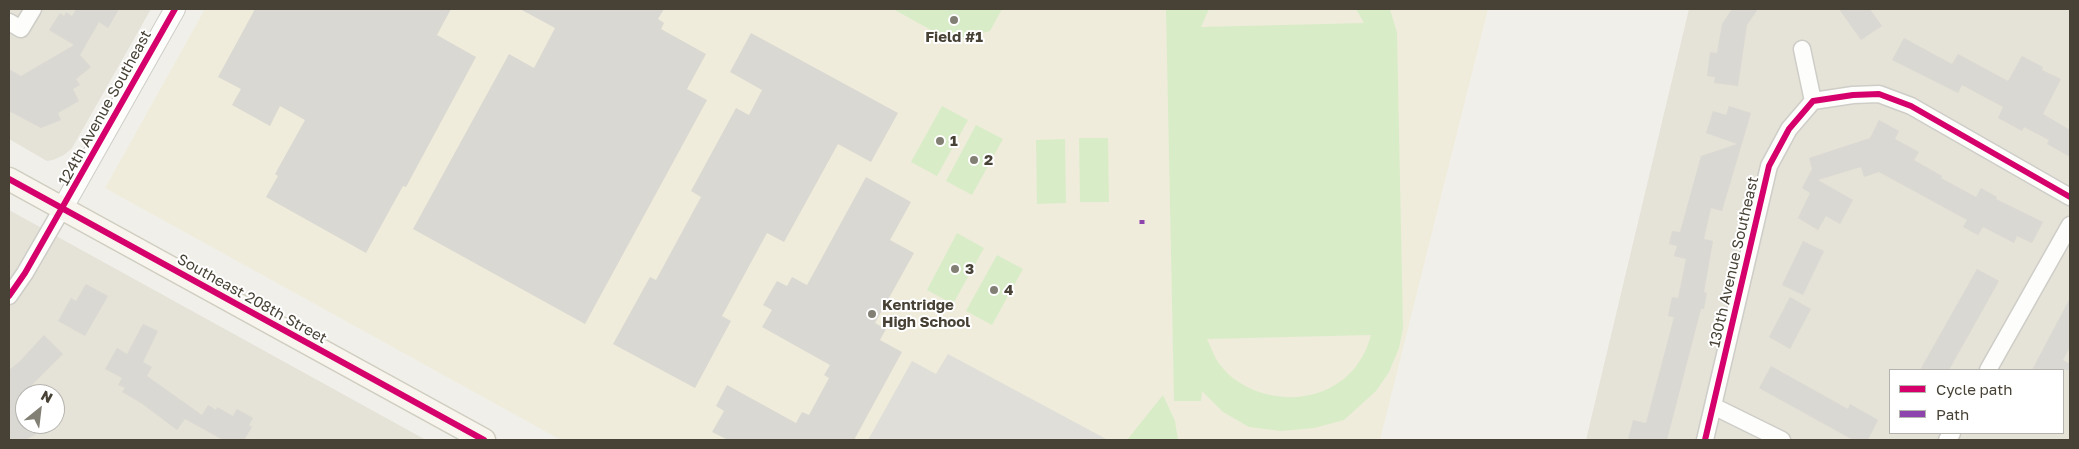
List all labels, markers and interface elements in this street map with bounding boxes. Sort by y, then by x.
marker: Field #1 [948,14,960,26]
street label: 124th Avenue Southeast [55,27,155,189]
place label: Field #1 [925,28,983,46]
place label: 1 [950,132,958,150]
marker: 1 [934,135,946,147]
place label: 2 [984,151,993,169]
marker: 2 [968,154,980,166]
street label: 130th Avenue Southeast [1706,175,1762,349]
street label: Southeast 208th Street [174,250,330,348]
place label: 3 [965,260,974,278]
marker: 3 [949,263,961,275]
place label: 4 [1004,281,1013,299]
marker: 4 [988,284,1000,296]
place label: Kentridge High School [882,296,970,331]
marker: Kentridge High School [866,308,878,320]
legend [1889,369,2064,434]
text: Cycle path [1936,380,2012,398]
north arrow [15,384,65,434]
text: N [38,386,56,406]
text: Path [1936,405,1969,423]

